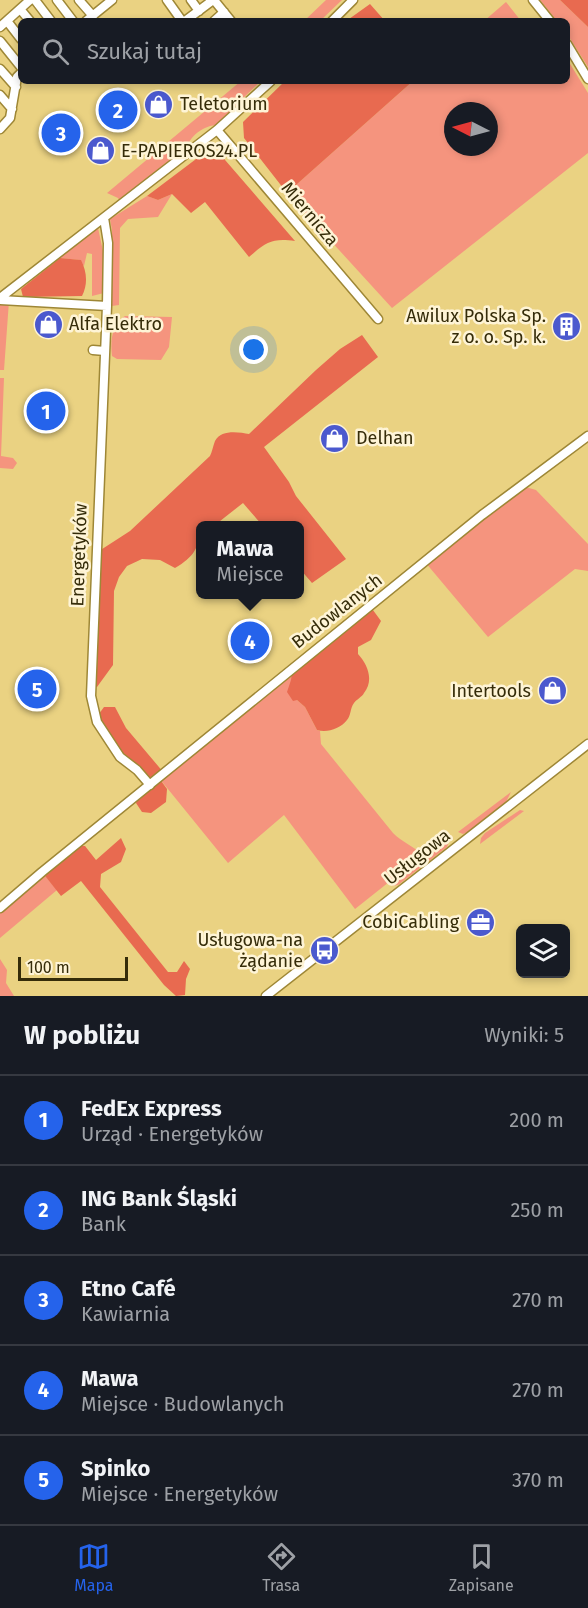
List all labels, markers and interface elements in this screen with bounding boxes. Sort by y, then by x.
search box [18,18,570,84]
icon: search [39,35,72,68]
text: Szukaj tutaj [87,38,202,65]
pin: 2 [98,88,138,132]
shop icon: Teletorium [143,88,175,120]
place label: Teletorium [180,93,268,115]
north arrow [444,102,498,156]
pin: 3 [42,110,80,156]
shop icon: E-PAPIEROS24.PL [84,135,116,167]
place label: E-PAPIEROS24.PL [121,140,257,162]
street label: Miernicza [277,177,343,251]
place label: Awilux Polska Sp. z o. o. Sp. k. [406,305,546,348]
shop icon: Alfa Elektro [32,308,64,340]
building icon: Awilux Polska Sp. z o. o. Sp. k. [551,310,583,342]
place label: Alfa Elektro [69,313,162,335]
your location [239,335,268,364]
pin: 1 [26,388,66,434]
shop icon: Delhan [319,422,351,454]
place label: Delhan [356,427,414,449]
street label: Energetyków [66,503,92,607]
popup [196,521,304,599]
text: Mawa [216,535,274,562]
text: Miejsce [216,562,284,586]
street label: Budowlanych [287,569,387,653]
pin: 4 [230,618,270,664]
pin: 5 [18,666,57,712]
shop icon: Intertools [536,675,568,707]
place label: Intertools [451,680,531,702]
street label: Usługowa [379,824,455,890]
office icon: CobiCabling [464,906,496,938]
place label: CobiCabling [362,911,460,933]
map controls [516,924,570,978]
button: layers [516,924,570,978]
place label: Usługowa-na żądanie [197,929,303,972]
bus stop icon: Usługowa-na żądanie [308,934,340,966]
scale bar [18,954,128,982]
text: 100 m [27,958,70,977]
text: W pobliżu [24,1020,140,1051]
text: Wyniki: 5 [484,1023,564,1047]
text: FedEx Express [81,1095,222,1122]
text: 1 [39,1108,48,1132]
text: 200 m [509,1108,564,1132]
text: Urząd · Energetyków [81,1122,263,1146]
text: ING Bank Śląski [81,1185,237,1212]
text: 2 [38,1198,49,1222]
text: 250 m [510,1198,564,1222]
text: Bank [81,1212,126,1236]
text: Etno Café [81,1275,176,1302]
text: 3 [38,1288,49,1312]
text: 270 m [512,1288,564,1312]
text: Kawiarnia [81,1302,170,1326]
text: Mawa [81,1365,138,1392]
text: 4 [38,1378,49,1402]
text: 270 m [512,1378,564,1402]
text: Miejsce · Budowlanych [81,1392,285,1416]
text: Spinko [81,1455,150,1482]
text: 5 [38,1468,49,1492]
text: 370 m [512,1468,564,1492]
text: Miejsce · Energetyków [81,1482,278,1506]
tab: Mapa [74,1540,114,1595]
tab: Trasa [262,1540,300,1595]
tab: Zapisane [449,1540,514,1595]

